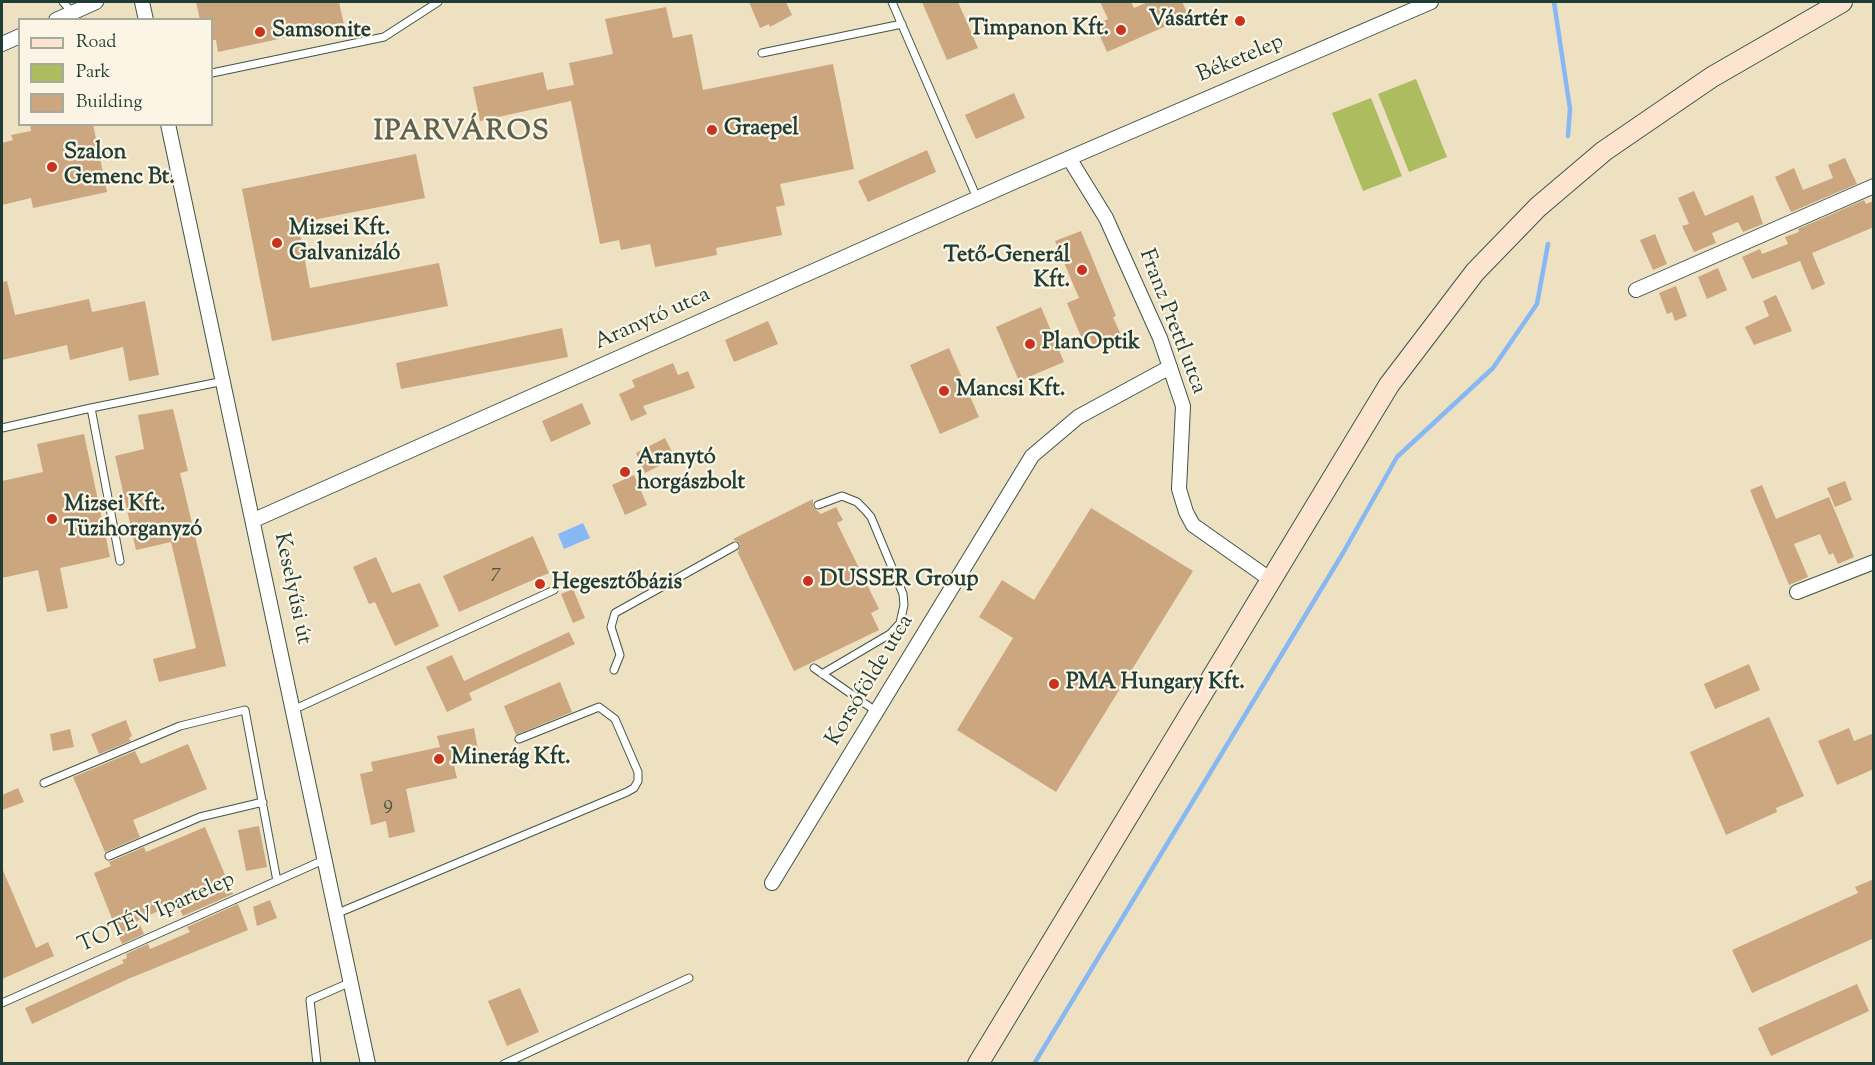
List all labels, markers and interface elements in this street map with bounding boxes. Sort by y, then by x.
place label: Vásártér [1149,8,1228,34]
marker: Vásártér [1233,14,1247,28]
place label: Timpanon Kft. [969,17,1109,43]
legend [18,18,213,126]
place label: Samsonite [272,19,371,45]
marker: Timpanon Kft. [1114,23,1128,37]
marker: Samsonite [253,25,267,39]
text: Road [76,30,116,56]
street label: Béketelep [1194,30,1288,90]
text: Park [76,60,110,86]
text: Building [76,90,142,116]
district label: IPARVÁROS [374,117,550,151]
place label: Graepel [724,117,799,143]
marker: Graepel [705,123,719,137]
place label: Szalon Gemenc Bt. [64,141,175,192]
marker: Szalon Gemenc Bt. [45,160,59,174]
place label: Mizsei Kft. Galvanizáló [289,217,400,268]
marker: Mizsei Kft. Galvanizáló [270,236,284,250]
place label: Tető-Generál Kft. [943,244,1070,296]
street label: Franz Prettl utca [1131,246,1211,398]
marker: Tető-Generál Kft. [1075,263,1089,277]
street label: Aranytó utca [591,283,715,357]
place label: PlanOptik [1042,331,1140,357]
marker: PlanOptik [1023,337,1037,351]
place label: Mancsi Kft. [956,378,1065,404]
marker: Mancsi Kft. [937,384,951,398]
place label: Aranytó horgászbolt [637,446,745,498]
marker: Aranytó horgászbolt [618,465,632,479]
place label: Mizsei Kft. Tüzihorganyzó [64,493,202,544]
marker: Mizsei Kft. Tüzihorganyzó [45,512,59,526]
street label: Keselyűsi út [266,531,316,647]
house number: 7 [491,562,501,586]
place label: DUSSER Group [820,568,979,594]
place label: Hegesztőbázis [552,571,682,597]
marker: DUSSER Group [801,574,815,588]
marker: Hegesztőbázis [533,577,547,591]
street label: Korsófölde utca [821,611,921,751]
place label: PMA Hungary Kft. [1066,671,1245,697]
marker: PMA Hungary Kft. [1047,677,1061,691]
place label: Minerág Kft. [451,746,571,772]
marker: Minerág Kft. [432,752,446,766]
house number: 9 [383,794,393,818]
street label: TOTÉV Ipartelep [75,868,239,960]

